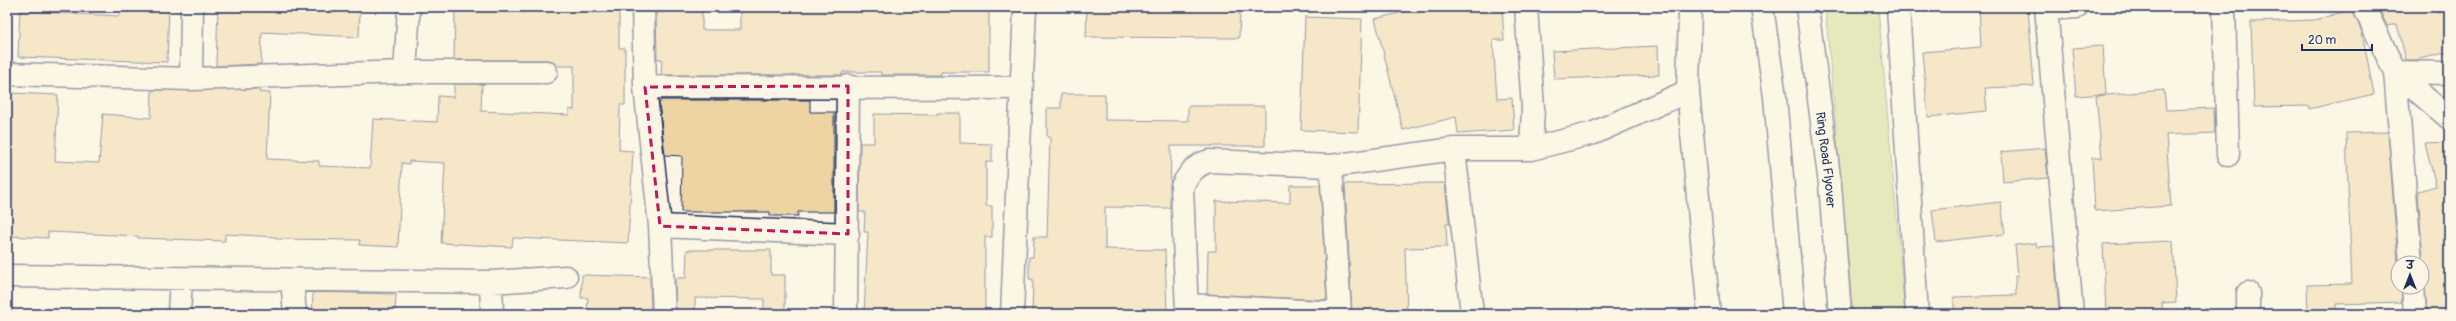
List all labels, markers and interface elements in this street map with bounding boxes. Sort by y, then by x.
scale bar [2302,26,2372,52]
text: 20 m [2308,33,2337,48]
street label: Ring Road Flyover [1812,111,1839,209]
north arrow [2390,255,2430,295]
text: उ [2405,259,2415,272]

